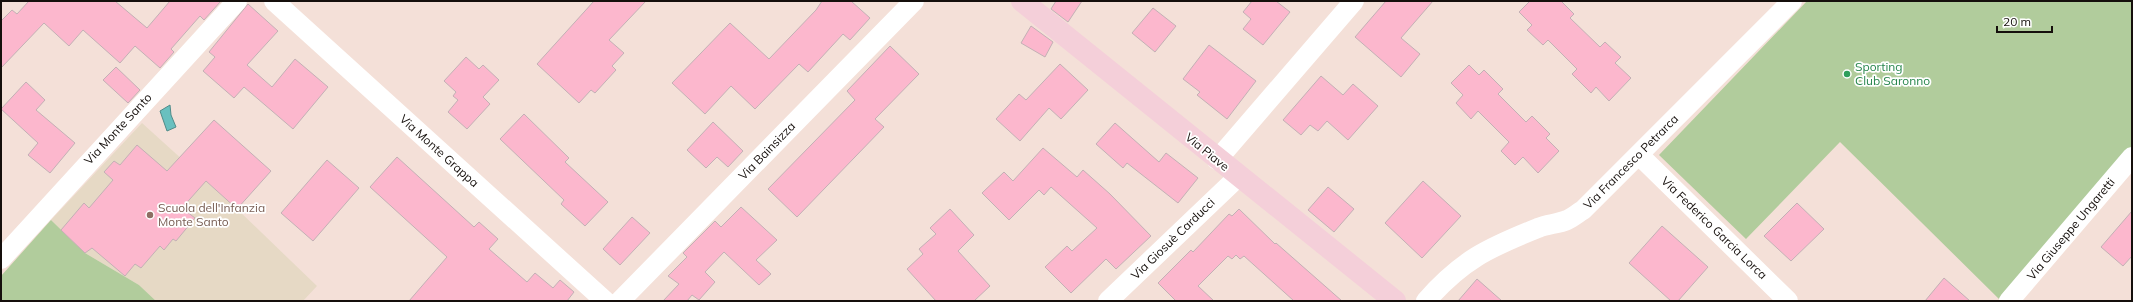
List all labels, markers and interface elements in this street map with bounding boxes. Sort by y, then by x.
scale bar [1997,8,2052,34]
text: 20 m [2003,14,2031,29]
place label: Sporting Club Saronno [1855,59,1930,88]
marker: Sporting Club Saronno [1842,69,1852,79]
street label: Via Monte Santo [81,90,155,168]
street label: Via Monte Grappa [397,111,482,190]
street label: Via Francesco Petrarca [1580,111,1681,212]
street label: Via Bainsizza [735,118,798,183]
street label: Via Piave [1182,129,1232,174]
street label: Via Federico Garcia Lorca [1658,173,1770,282]
street label: Via Giuseppe Ungaretti [2023,174,2118,283]
street label: Via Giosuè Carducci [1128,195,1218,283]
place label: Scuola dell'Infanzia Monte Santo [158,200,265,229]
marker: Scuola dell'Infanzia Monte Santo [145,210,155,220]

